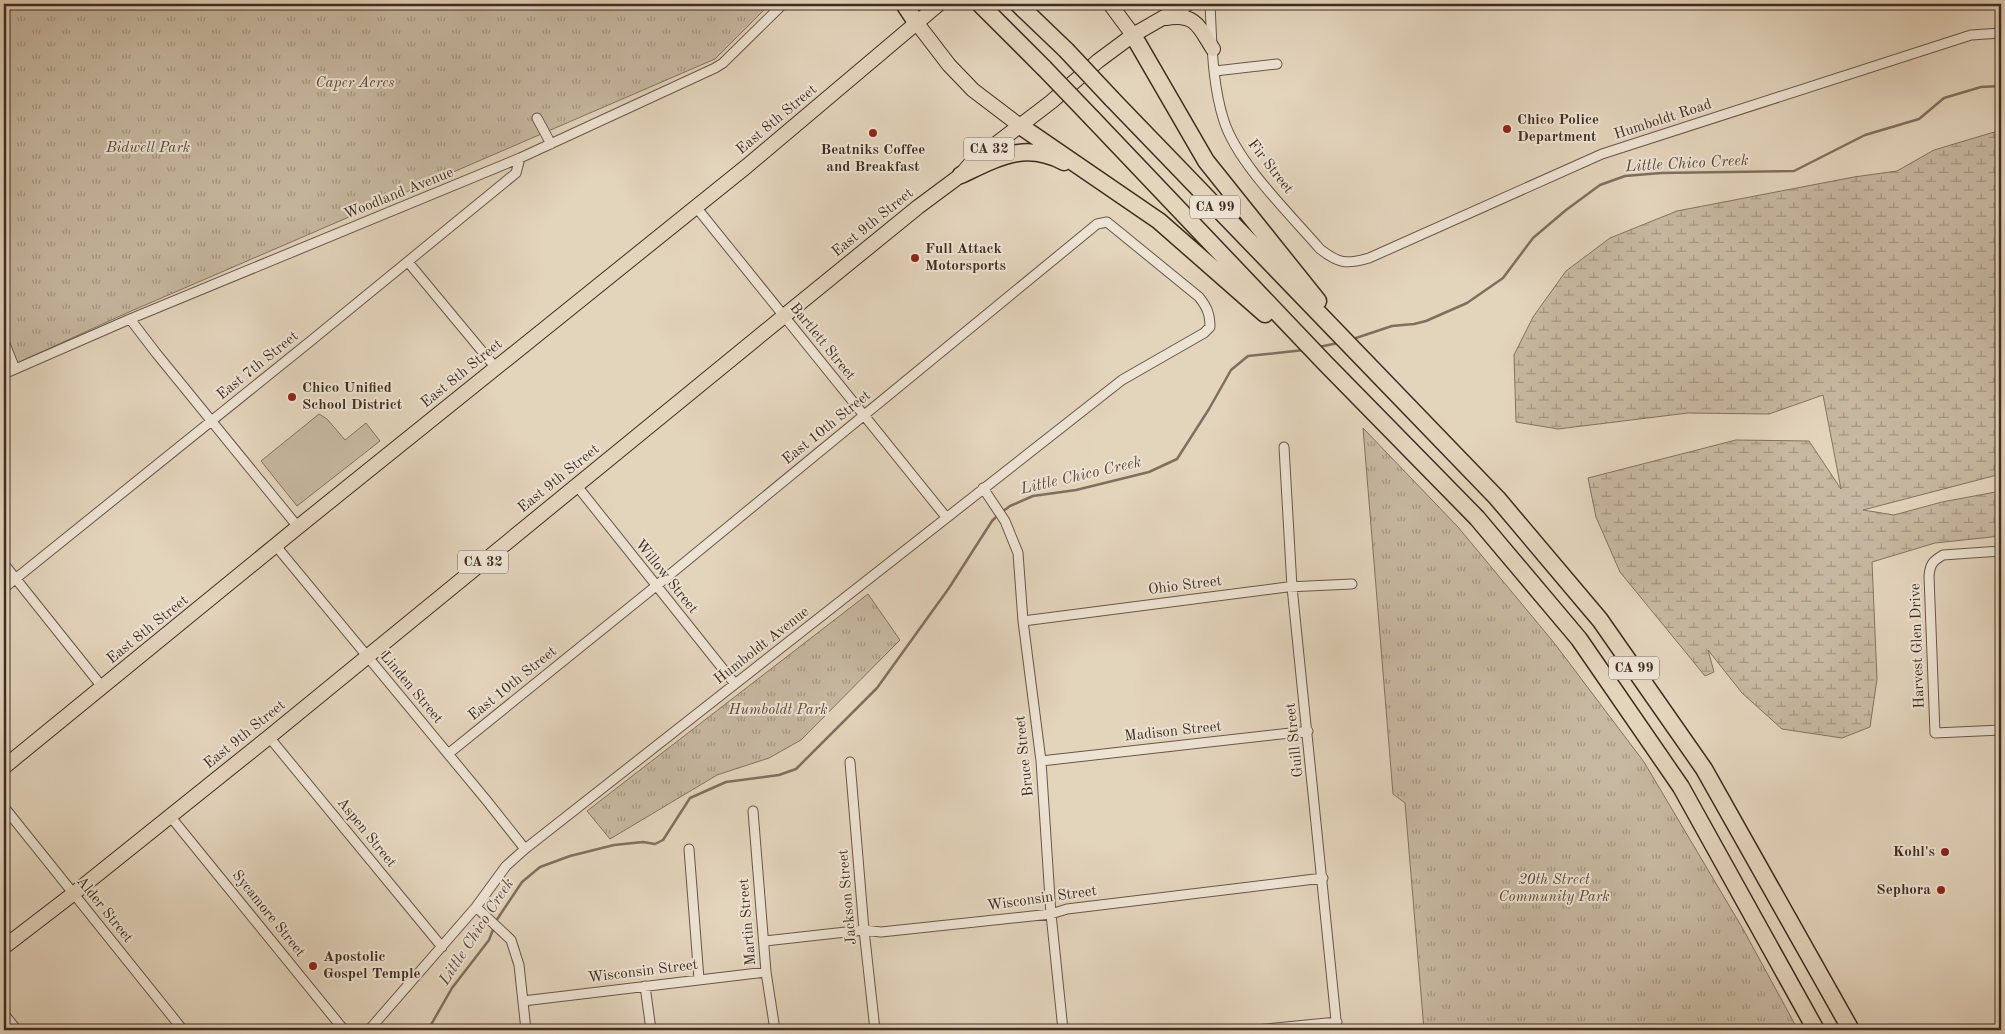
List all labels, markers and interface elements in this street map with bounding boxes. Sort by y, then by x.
park label: Caper Acres [315,76,395,91]
street label: East 8th Street [734,82,820,158]
street label: Humboldt Road [1612,97,1714,143]
place label: Chico Police Department [1517,113,1599,145]
marker: Chico Police Department [1501,123,1513,135]
marker: Beatniks Coffee and Breakfast [867,127,879,139]
street label: Fir Street [1244,137,1296,197]
road number: CA 32 [964,138,1014,160]
park label: Bidwell Park [105,141,190,156]
place label: Beatniks Coffee and Breakfast [821,143,925,175]
water label: Little Chico Creek [1624,153,1749,175]
street label: Woodland Avenue [342,165,456,223]
street label: East 9th Street [830,186,916,260]
road number: CA 99 [1190,196,1240,218]
place label: Full Attack Motorsports [925,242,1006,274]
marker: Full Attack Motorsports [909,252,921,264]
street label: Bartlett Street [786,301,858,383]
street label: East 7th Street [215,329,301,403]
street label: East 8th Street [419,337,505,411]
place label: Chico Unified School District [302,381,403,413]
street label: East 10th Street [780,388,874,468]
marker: Chico Unified School District [286,391,298,403]
street label: East 9th Street [516,442,602,516]
water label: Little Chico Creek [1018,454,1143,498]
street label: Willow Street [632,537,700,617]
road number: CA 32 [458,550,508,574]
street label: Ohio Street [1147,574,1223,598]
street label: Harvest Glen Drive [1908,583,1928,709]
street label: East 8th Street [105,593,191,667]
street label: Humboldt Avenue [712,604,812,688]
street label: East 10th Street [466,644,560,724]
street label: Linden Street [377,649,445,727]
road number: CA 99 [1609,656,1659,680]
street label: East 9th Street [202,698,288,772]
street label: Guill Street [1284,702,1306,778]
park label: Humboldt Park [727,703,828,718]
street label: Bruce Street [1013,714,1037,798]
street label: Madison Street [1124,719,1222,745]
street label: Aspen Street [334,795,398,871]
place label: Kohl's [1893,845,1935,860]
marker: Kohl's [1939,846,1951,858]
street label: Jackson Street [836,849,860,945]
street label: Sycamore Street [229,868,307,960]
park label: 20th Street Community Park [1498,873,1610,905]
street label: Alder Street [73,874,135,946]
water label: Little Chico Creek [436,876,517,989]
street label: Martin Street [737,878,759,966]
place label: Sephora [1876,883,1931,898]
street label: Wisconsin Street [986,884,1098,914]
marker: Sephora [1935,884,1947,896]
place label: Apostolic Gospel Temple [323,950,421,982]
street label: Wisconsin Street [587,958,699,986]
marker: Apostolic Gospel Temple [307,960,319,972]

